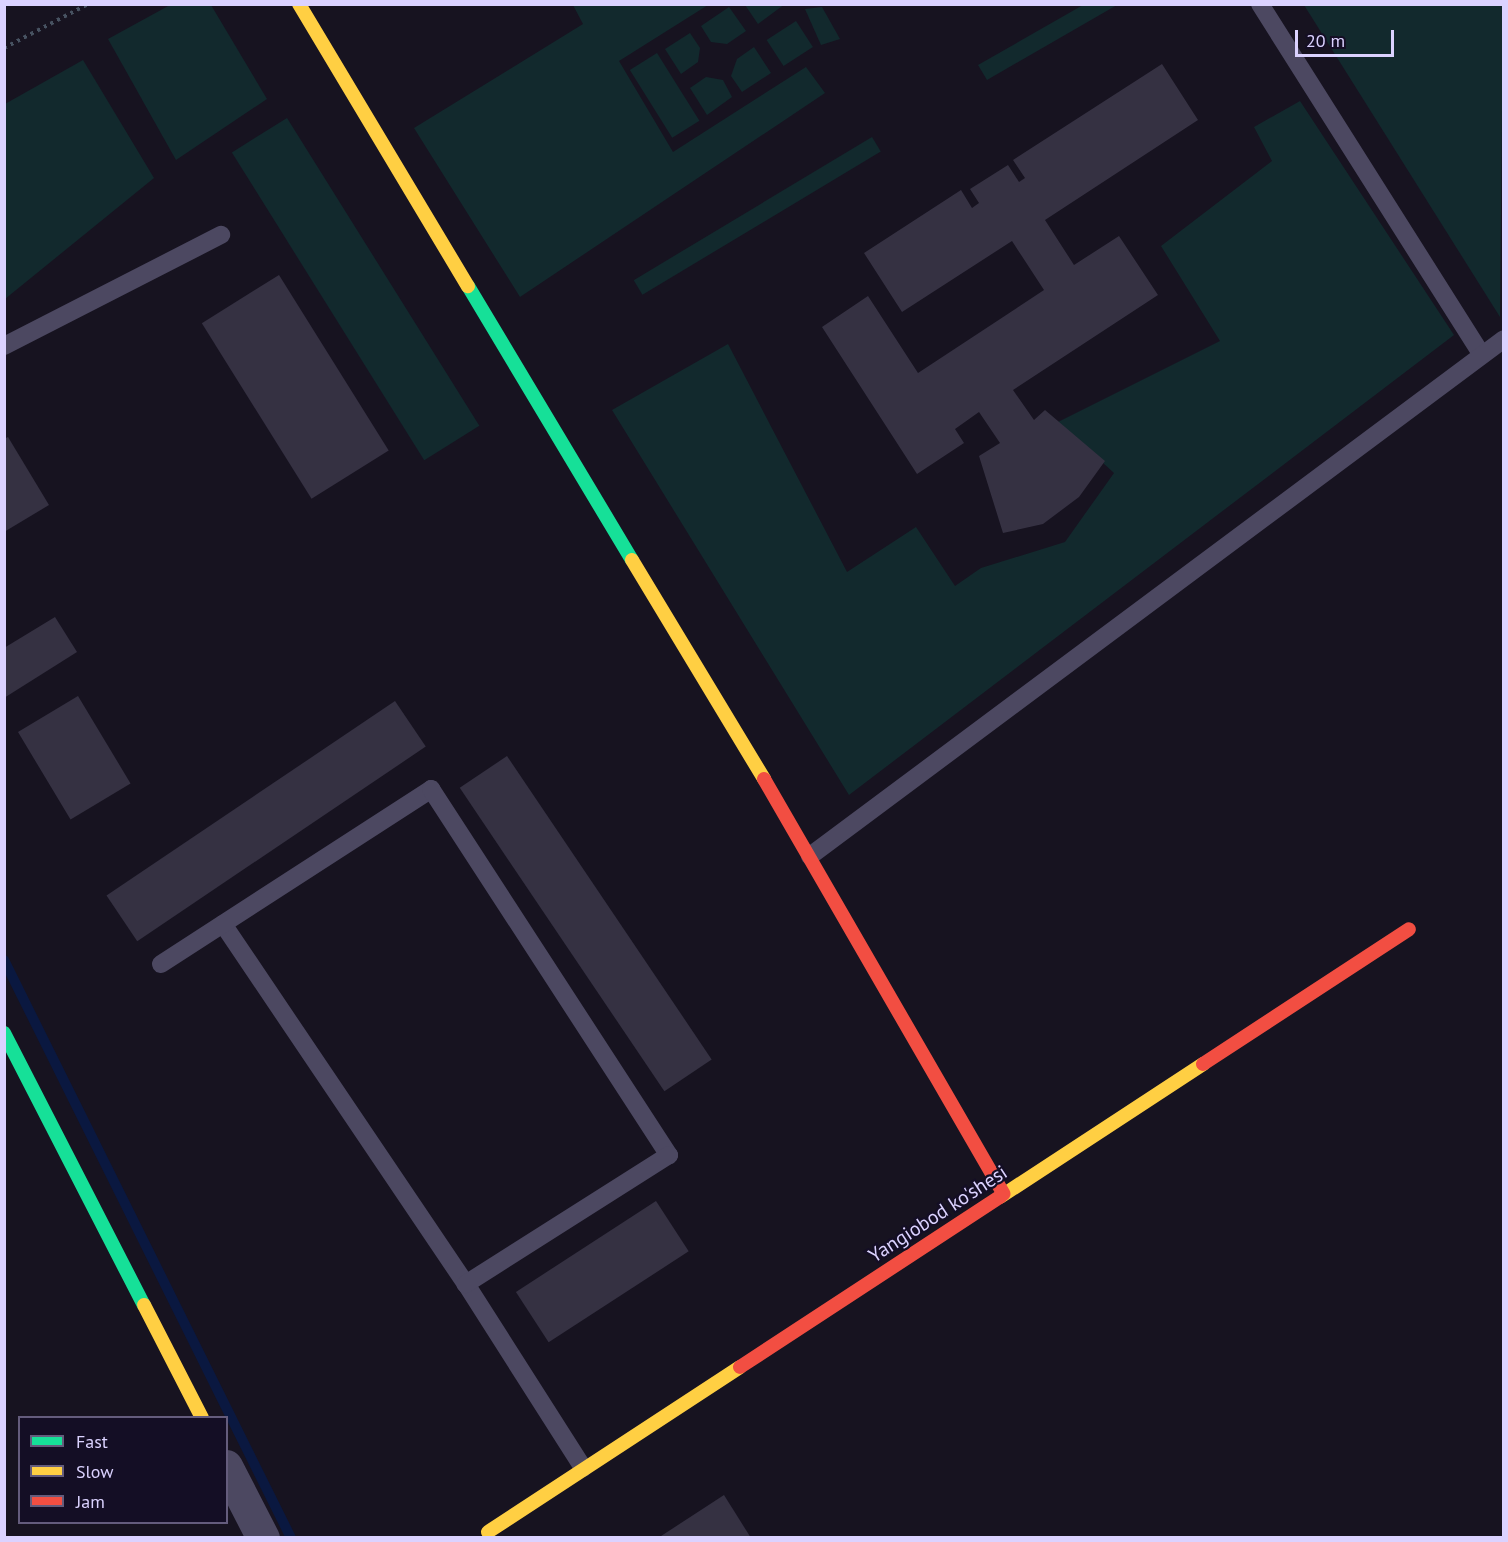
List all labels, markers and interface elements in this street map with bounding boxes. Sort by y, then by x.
scale bar [1298,18,1397,56]
text: 20 m [1306,29,1345,52]
street label: Yangiobod ko'shesi [864,1160,1012,1268]
legend [18,1416,228,1524]
text: Fast [76,1430,108,1453]
text: Slow [76,1460,114,1483]
text: Jam [76,1490,105,1513]

